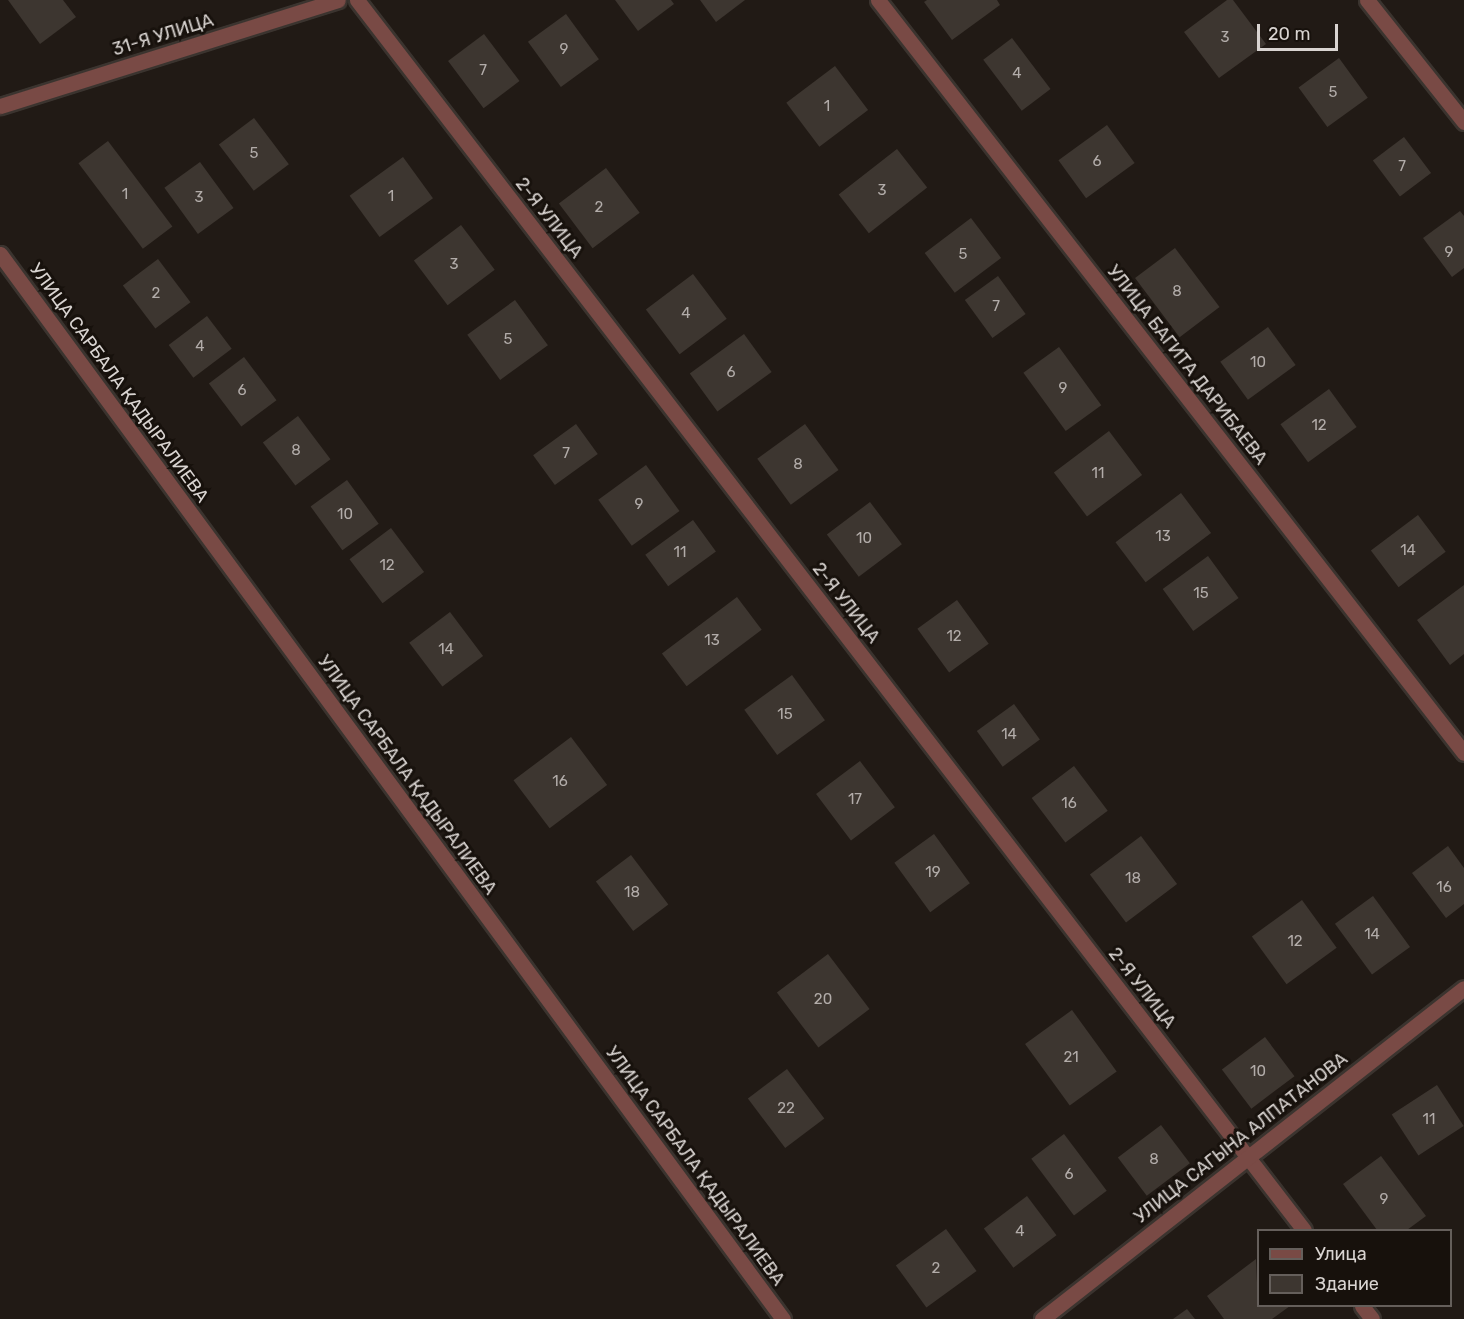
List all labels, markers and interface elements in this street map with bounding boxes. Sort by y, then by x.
street label: 31-Я УЛИЦА [110,9,216,61]
scale bar [1260,12,1341,50]
text: 20 m [1268,23,1310,45]
house number: 3 [1220,29,1230,47]
house number: 9 [560,41,568,59]
house number: 7 [479,62,487,80]
house number: 4 [1012,65,1022,83]
house number: 5 [1329,84,1337,102]
house number: 1 [824,98,830,116]
house number: 5 [250,145,258,163]
house number: 6 [1092,153,1102,171]
house number: 7 [1398,158,1406,176]
street label: 2-Я УЛИЦА [511,173,587,263]
house number: 3 [877,182,887,200]
house number: 1 [122,186,128,204]
house number: 1 [388,188,394,206]
house number: 3 [194,189,204,207]
house number: 2 [595,199,603,217]
house number: 9 [1445,244,1453,262]
house number: 5 [959,246,967,264]
house number: 3 [449,256,459,274]
street label: УЛИЦА САРБАЛА ҚАДЫРАЛИЕВА [25,259,213,507]
street label: УЛИЦА БАГИТА ДАРИБАЕВА [1102,261,1272,469]
house number: 8 [1172,283,1182,301]
house number: 2 [152,285,160,303]
house number: 7 [992,298,1000,316]
house number: 4 [681,305,691,323]
house number: 5 [504,331,512,349]
house number: 4 [195,338,205,356]
house number: 10 [1250,354,1266,372]
house number: 6 [726,364,736,382]
house number: 9 [1059,380,1067,398]
house number: 6 [237,382,247,400]
house number: 12 [1311,417,1327,435]
house number: 8 [291,442,301,460]
house number: 7 [562,445,570,463]
house number: 8 [793,456,803,474]
house number: 11 [1092,465,1104,483]
house number: 9 [635,496,643,514]
house number: 10 [337,506,353,524]
house number: 13 [1155,528,1171,546]
house number: 10 [856,530,872,548]
house number: 14 [1400,542,1416,560]
house number: 11 [674,544,686,562]
house number: 12 [379,557,395,575]
street label: 2-Я УЛИЦА [808,558,884,648]
house number: 15 [1193,585,1209,603]
house number: 12 [946,628,962,646]
house number: 13 [704,632,720,650]
house number: 14 [438,641,454,659]
street label: УЛИЦА САРБАЛА ҚАДЫРАЛИЕВА [313,651,501,899]
house number: 15 [777,706,793,724]
house number: 14 [1001,726,1017,744]
house number: 16 [552,773,568,791]
house number: 17 [848,791,862,809]
house number: 16 [1061,795,1077,813]
house number: 19 [925,864,941,882]
house number: 18 [1125,870,1141,888]
house number: 16 [1436,879,1452,897]
house number: 18 [624,884,640,902]
house number: 14 [1364,926,1380,944]
house number: 12 [1287,933,1303,951]
street label: 2-Я УЛИЦА [1104,943,1180,1033]
house number: 20 [814,991,832,1009]
street label: УЛИЦА САРБАЛА ҚАДЫРАЛИЕВА [601,1042,789,1290]
street label: УЛИЦА САГЫНА АЛПАТАНОВА [1130,1048,1352,1228]
house number: 21 [1063,1049,1079,1067]
house number: 10 [1250,1063,1266,1081]
house number: 22 [777,1100,795,1118]
house number: 11 [1423,1111,1435,1129]
house number: 8 [1149,1151,1159,1169]
house number: 6 [1064,1166,1074,1184]
house number: 9 [1380,1191,1388,1209]
house number: 4 [1015,1223,1025,1241]
legend [1257,1229,1452,1307]
text: Улица [1315,1243,1367,1265]
house number: 2 [932,1260,940,1278]
text: Здание [1315,1273,1379,1295]

